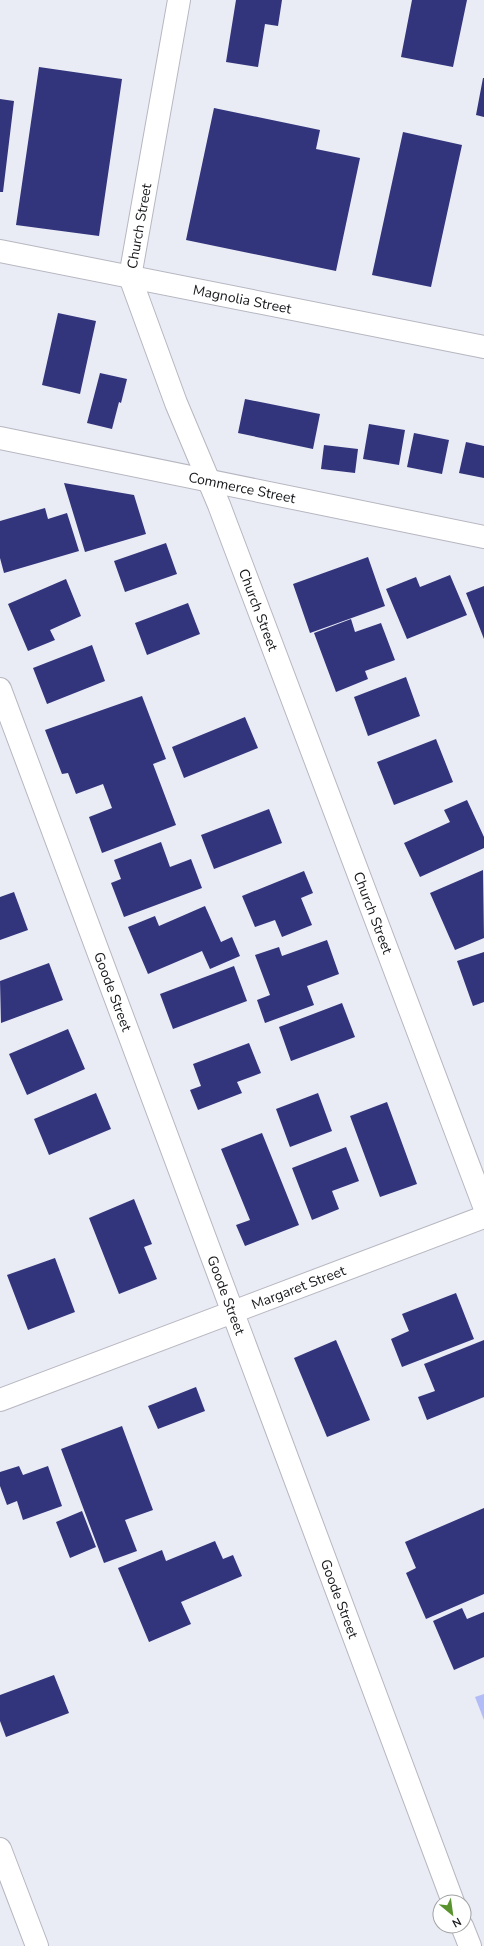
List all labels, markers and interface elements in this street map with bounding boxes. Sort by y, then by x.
street label: Church Street [123,182,156,270]
street label: Magnolia Street [191,280,293,319]
street label: Commerce Street [187,468,297,508]
street label: Church Street [234,566,282,654]
street label: Church Street [348,869,397,957]
street label: Goode Street [89,949,136,1034]
street label: Goode Street [202,1253,249,1338]
street label: Margaret Street [249,1261,348,1314]
street label: Goode Street [316,1556,363,1641]
north arrow [432,1894,472,1934]
text: N [449,1914,464,1931]

